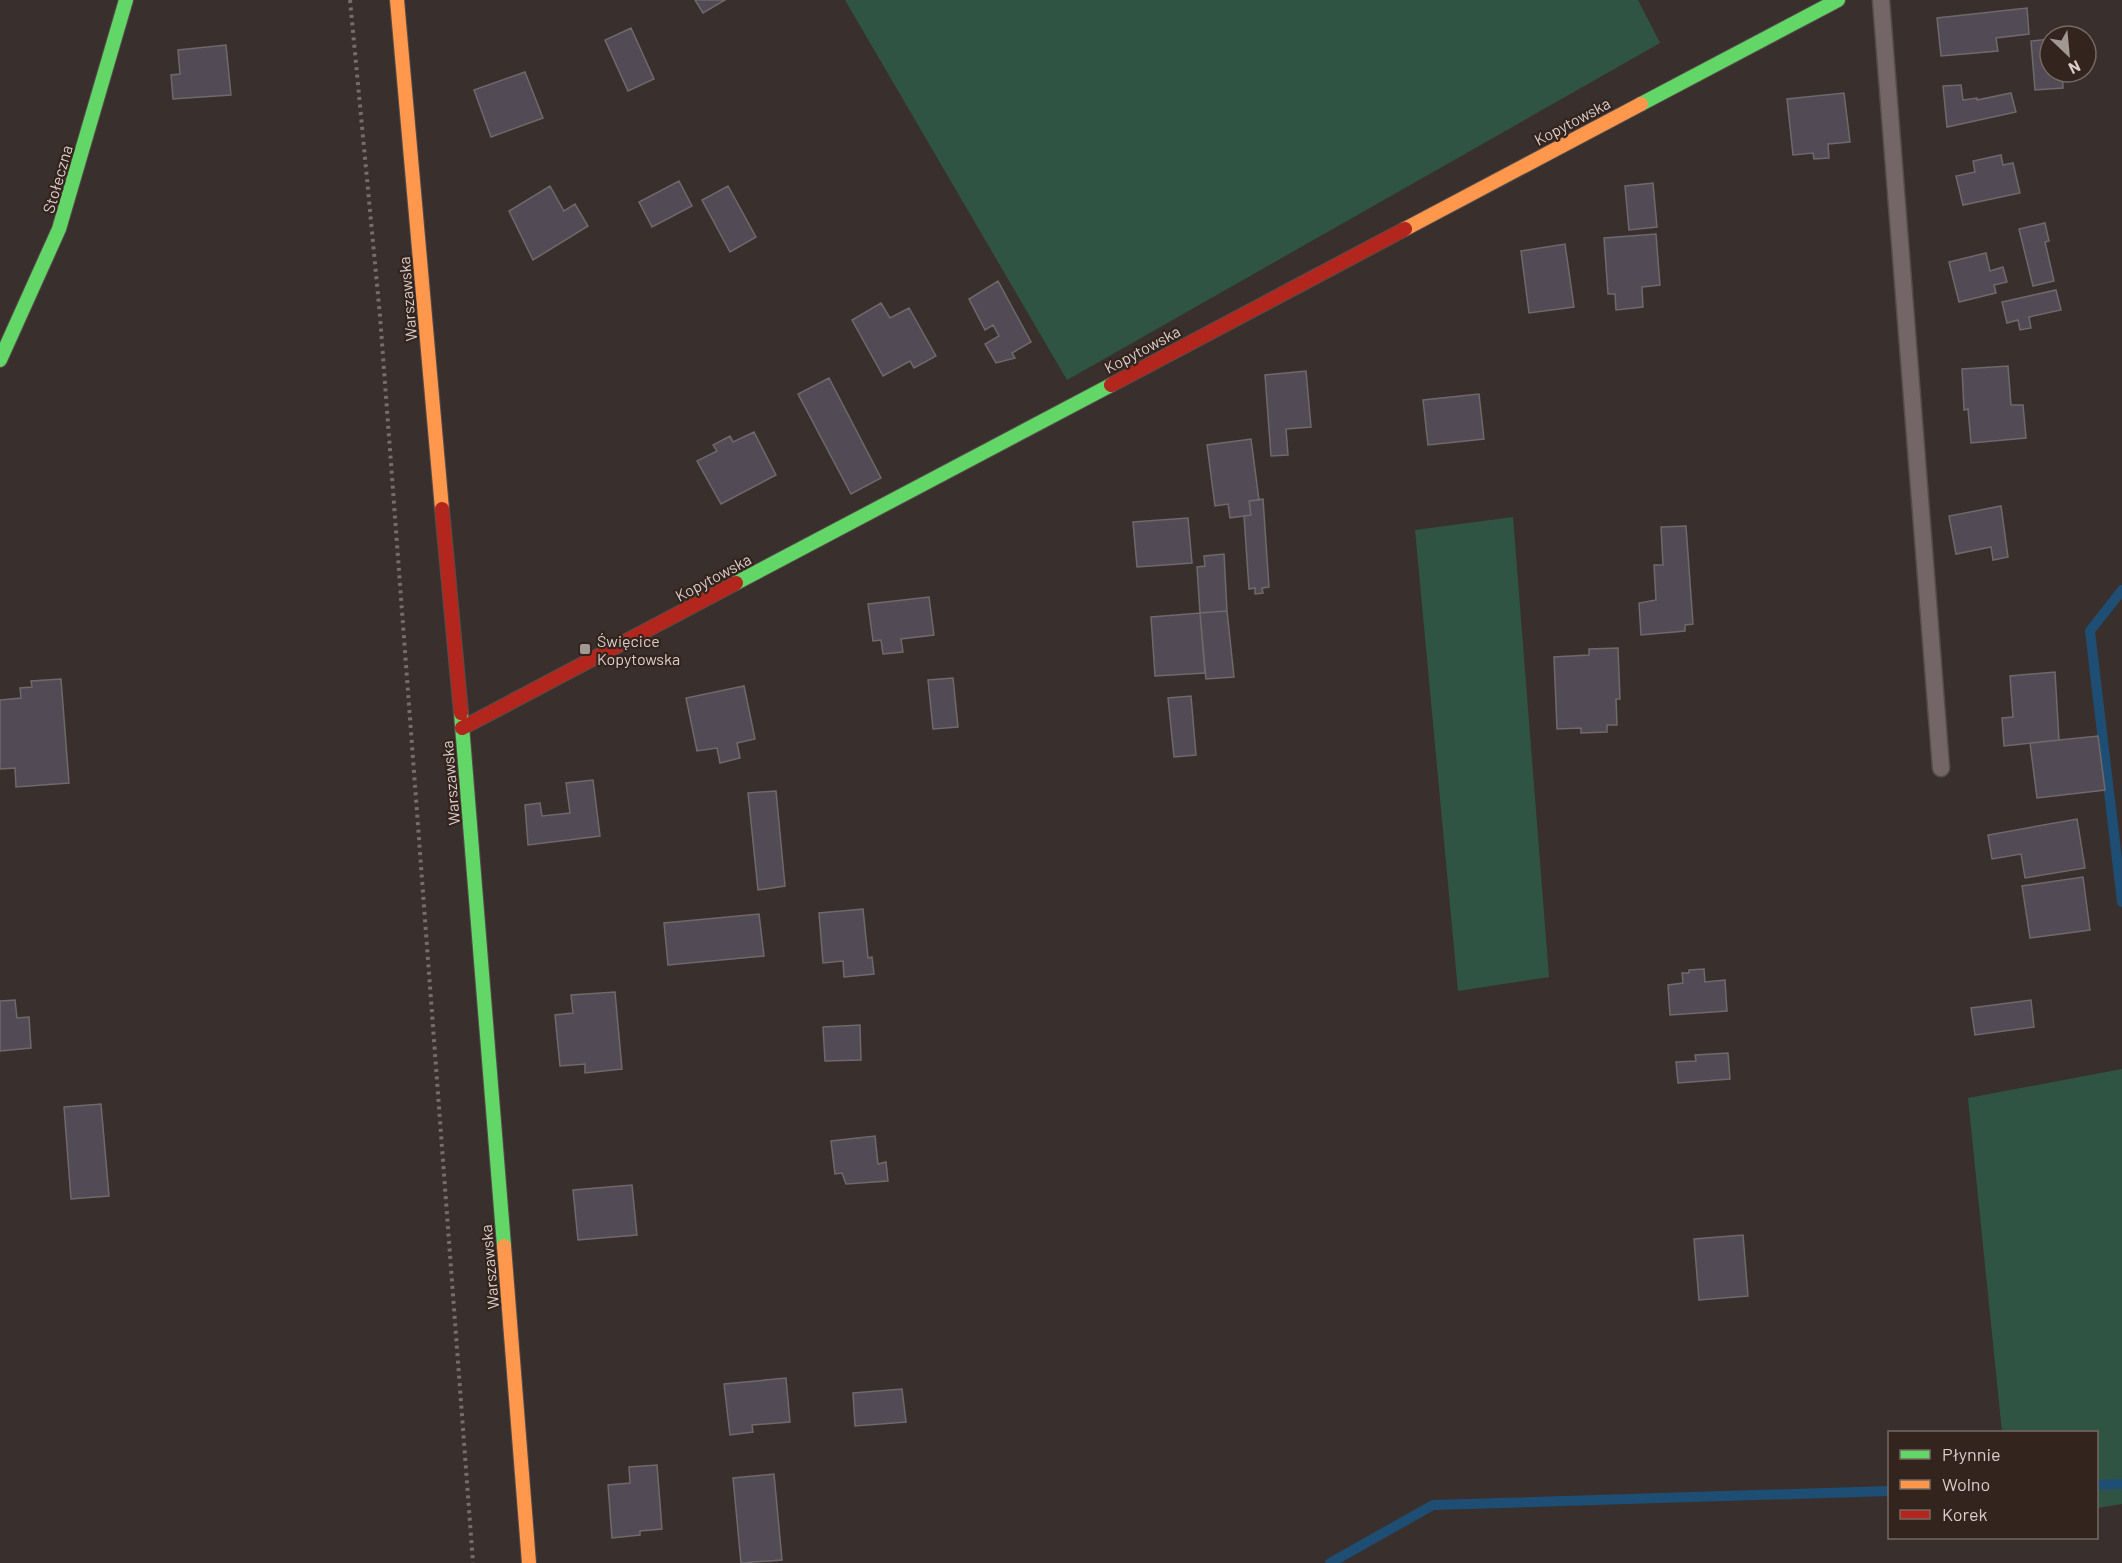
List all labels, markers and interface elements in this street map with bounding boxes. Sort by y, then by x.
north arrow [2038,24,2098,84]
text: N [2066,57,2084,79]
street label: Kopytowska [1531,93,1613,149]
street label: Stołeczna [38,143,76,215]
street label: Warszawska [394,256,420,342]
street label: Kopytowska [1101,321,1183,377]
street label: Kopytowska [672,549,754,605]
place label: Święcice Kopytowska [597,631,680,668]
marker: Święcice Kopytowska [578,642,592,656]
street label: Warszawska [437,740,463,826]
street label: Warszawska [476,1224,502,1310]
legend [1888,1431,2098,1539]
text: Płynnie [1942,1443,2001,1465]
text: Wolno [1942,1473,1990,1495]
text: Korek [1942,1503,1988,1525]

